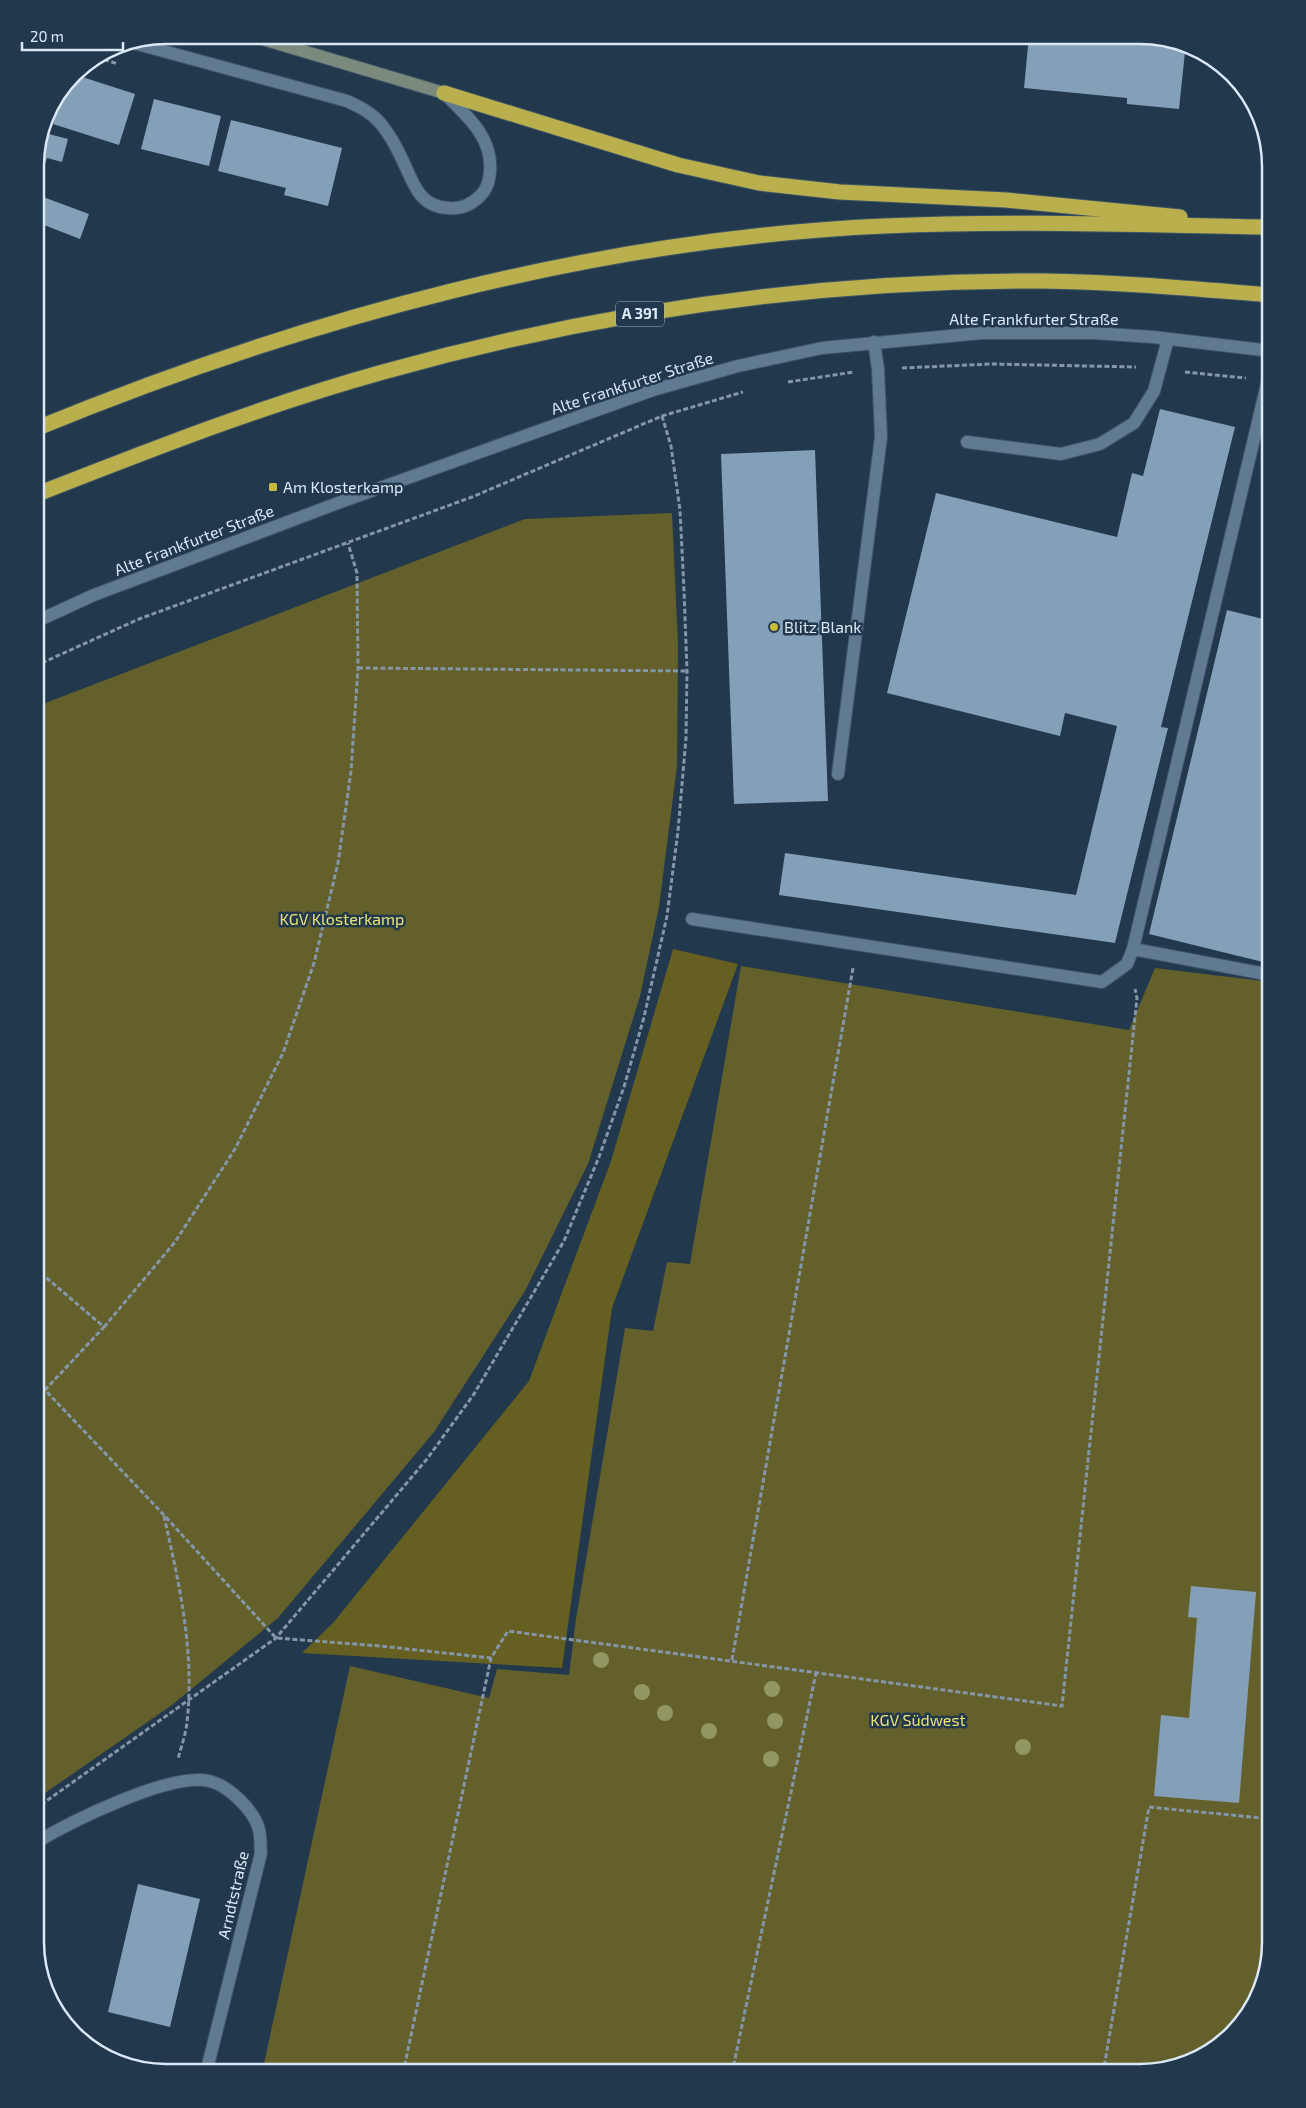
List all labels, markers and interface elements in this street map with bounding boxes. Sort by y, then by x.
scale bar [22,20,124,52]
text: 20 m [30,27,64,45]
road number: A 391 [616,302,664,326]
street label: Alte Frankfurter Straße [949,309,1119,328]
street label: Alte Frankfurter Straße [548,347,715,418]
place label: Am Klosterkamp [283,477,403,496]
marker: Am Klosterkamp [267,481,279,493]
street label: Alte Frankfurter Straße [111,500,276,579]
place label: Blitz Blank [784,617,861,636]
marker: Blitz Blank [768,621,780,633]
park label: KGV Klosterkamp [280,909,404,928]
park label: KGV Südwest [870,1710,966,1729]
street label: Arndtstraße [213,1849,252,1941]

